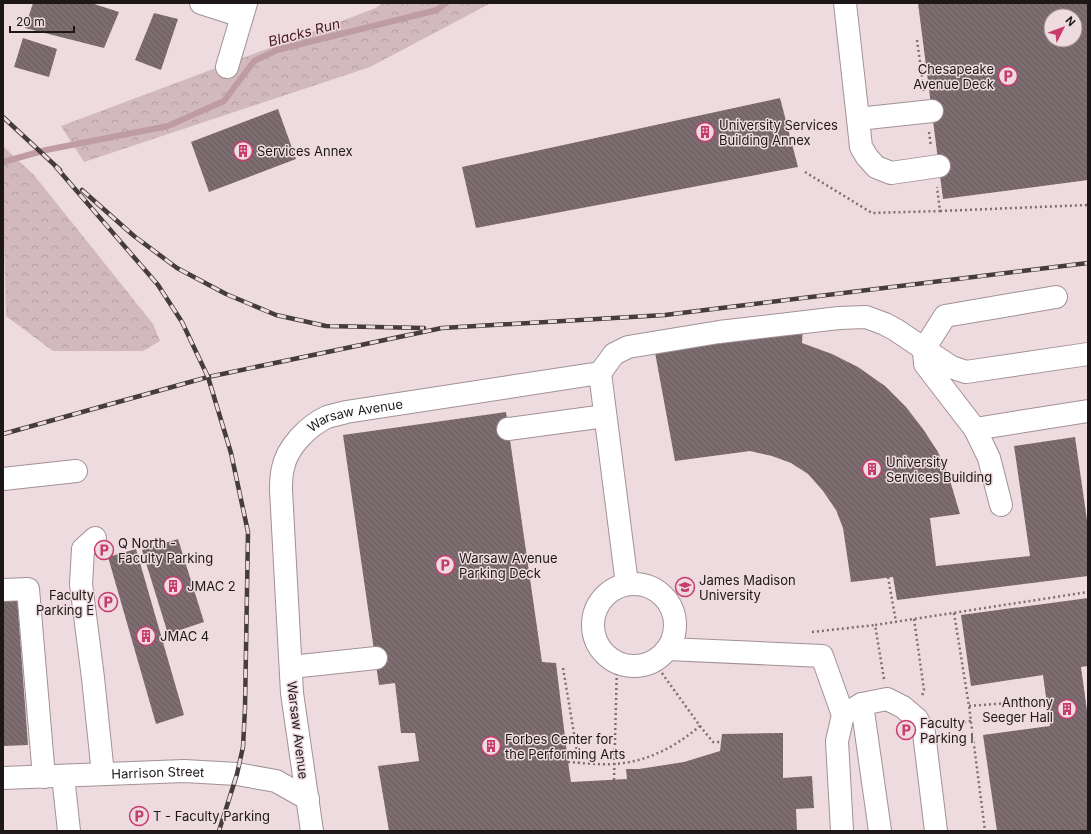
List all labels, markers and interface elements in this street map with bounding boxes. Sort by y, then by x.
scale bar [10,8,74,34]
north arrow [1043,8,1083,48]
text: 20 m [16,14,45,29]
water label: Blacks Run [266,14,342,50]
text: N [1062,14,1078,29]
place label: Chesapeake Avenue Deck [913,61,994,92]
parking icon: Chesapeake Avenue Deck [997,65,1019,87]
place label: University Services Building Annex [719,117,838,148]
building icon: University Services Building Annex [694,121,716,143]
building icon: Services Annex [232,140,254,162]
place label: Services Annex [257,143,353,159]
street label: Warsaw Avenue [304,395,404,435]
place label: University Services Building [886,454,992,485]
building icon: University Services Building [861,458,883,480]
place label: Q North - Faculty Parking [118,535,213,566]
parking icon: Q North - Faculty Parking [93,539,115,561]
place label: Warsaw Avenue Parking Deck [459,550,557,581]
parking icon: Warsaw Avenue Parking Deck [434,554,456,576]
place label: James Madison University [699,572,796,603]
building icon: JMAC 2 [162,575,184,597]
school or university icon: James Madison University [674,576,696,598]
place label: JMAC 2 [187,578,236,594]
place label: Faculty Parking E [36,587,94,618]
parking icon: Faculty Parking E [97,591,119,613]
building icon: JMAC 4 [135,625,157,647]
place label: JMAC 4 [160,628,209,644]
street label: Warsaw Avenue [284,680,312,780]
place label: Anthony Seeger Hall [982,694,1053,725]
building icon: Anthony Seeger Hall [1056,698,1078,720]
place label: Faculty Parking I [920,715,974,746]
parking icon: Faculty Parking I [895,719,917,741]
place label: Forbes Center for the Performing Arts [505,731,625,762]
building icon: Forbes Center for the Performing Arts [480,735,502,757]
street label: Harrison Street [111,763,205,782]
parking icon: T - Faculty Parking [128,805,150,827]
place label: T - Faculty Parking [153,808,270,824]

